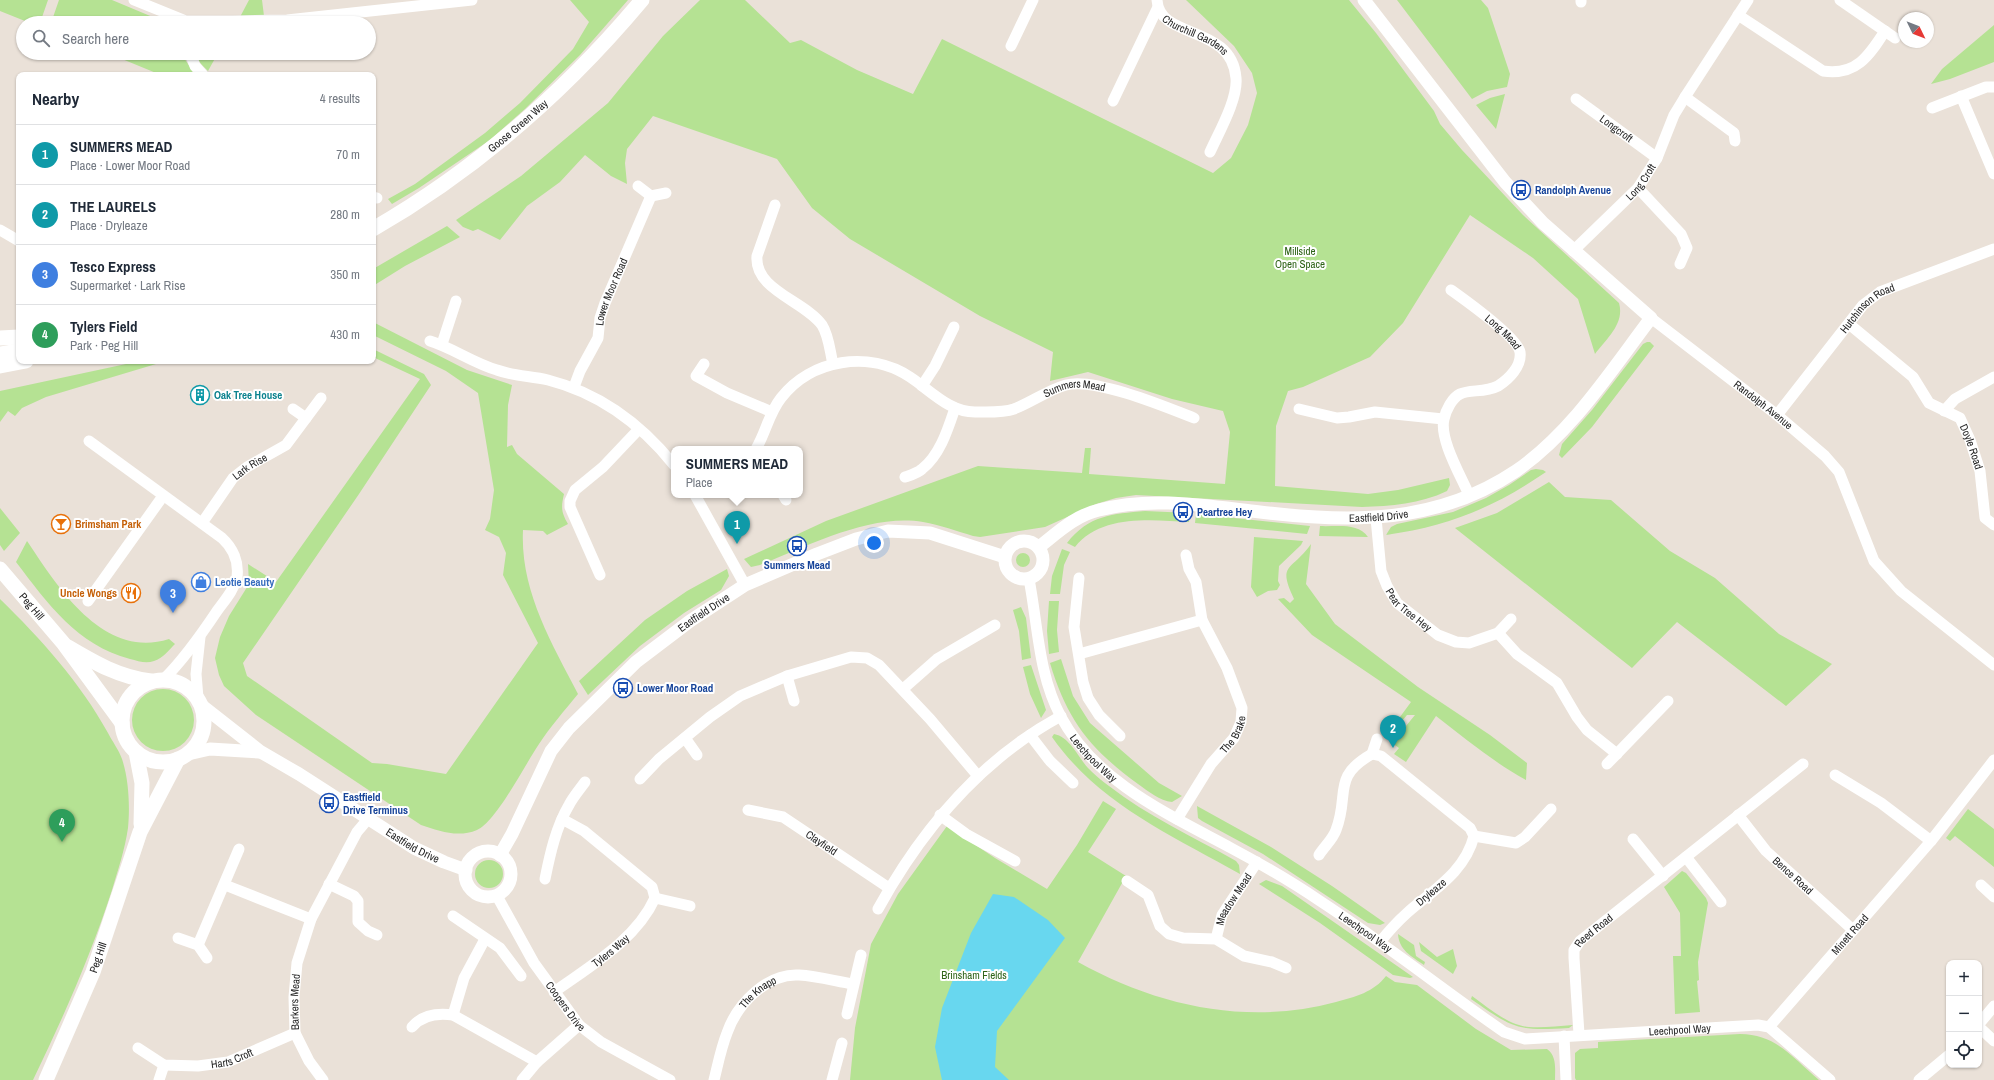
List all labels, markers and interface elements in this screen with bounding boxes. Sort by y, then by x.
street label: Churchill Gardens [1159,12,1232,58]
north arrow [1898,12,1934,48]
search box [16,16,376,60]
icon: search [30,27,52,49]
text: Search here [62,28,129,49]
text: Nearby [32,87,79,110]
text: 4 results [320,90,360,107]
street label: Goose Green Way [485,96,551,155]
street label: Longcroft [1597,112,1636,145]
text: SUMMERS MEAD [70,136,173,157]
text: 1 [42,146,48,163]
text: 70 m [336,146,360,163]
text: Place · Lower Moor Road [70,157,190,174]
street label: Long Croft [1623,161,1659,203]
bus stop icon: Randolph Avenue [1510,179,1532,201]
place label: Randolph Avenue [1535,183,1611,197]
text: THE LAURELS [70,196,156,217]
text: 2 [42,206,48,223]
text: 280 m [330,206,360,223]
text: Place · Dryleaze [70,217,148,234]
park label: Millside Open Space [1275,244,1325,271]
text: Tesco Express [70,256,156,277]
street label: Lower Moor Road [592,256,631,326]
text: 3 [42,266,48,283]
text: 350 m [330,266,360,283]
text: Supermarket · Lark Rise [70,277,186,294]
street label: Hutchinson Road [1837,280,1896,336]
street label: Long Mead [1482,311,1524,352]
text: Tylers Field [70,316,137,337]
text: 4 [42,326,48,343]
text: 430 m [330,326,360,343]
text: Park · Peg Hill [70,337,138,354]
street label: Summers Mead [1041,377,1107,400]
street label: Randolph Avenue [1731,377,1796,432]
building icon: Oak Tree House [189,384,211,406]
place label: Oak Tree House [214,388,282,402]
street label: Doyle Road [1957,422,1986,471]
popup [671,446,803,498]
street label: Lark Rise [229,450,270,483]
text: SUMMERS MEAD [686,453,788,474]
text: Place [686,474,712,491]
bus stop icon: Peartree Hey [1172,501,1194,523]
place label: Peartree Hey [1197,505,1252,519]
street label: Eastfield Drive [1349,506,1409,525]
pin: 1 [724,511,750,544]
bar icon: Brimsham Park [50,513,72,535]
place label: Brimsham Park [75,517,142,531]
your location [864,533,884,553]
bus stop icon: Summers Mead [786,535,808,557]
place label: Summers Mead [764,558,830,572]
shop icon: Leotie Beauty [190,571,212,593]
place label: Leotie Beauty [215,575,274,589]
pin: 3 [160,580,186,613]
restaurant icon: Uncle Wongs [120,582,142,604]
street label: Pear Tree Hey [1383,585,1435,635]
place label: Uncle Wongs [60,586,117,600]
street label: Peg Hill [16,590,47,623]
street label: Eastfield Drive [675,590,732,635]
bus stop icon: Lower Moor Road [612,677,634,699]
place label: Lower Moor Road [637,681,713,695]
street label: The Brake [1217,715,1248,756]
pin: 2 [1380,715,1406,748]
street label: Leechpool Way [1067,731,1120,785]
place label: Eastfield Drive Terminus [343,790,408,817]
bus stop icon: Eastfield Drive Terminus [318,792,340,814]
pin: 4 [49,809,75,842]
street label: Eastfield Drive [383,825,442,866]
street label: Clayfield [803,827,840,858]
street label: Bence Road [1770,854,1816,897]
street label: Meadow Mead [1213,870,1255,927]
street label: Dryleaze [1413,875,1449,909]
street label: Leechpool Way [1336,909,1395,956]
street label: Reed Road [1571,911,1616,950]
street label: Minett Road [1828,911,1871,957]
street label: Tylers Way [589,931,633,970]
street label: Peg Hill [86,940,110,975]
map controls [1946,960,1982,1068]
button: + [1946,960,1982,996]
park label: Brinsham Fields [941,968,1007,982]
street label: Barkers Mead [287,973,303,1030]
street label: The Knapp [736,973,778,1011]
street label: Coopers Drive [543,979,588,1034]
button: − [1946,996,1982,1032]
street label: Leechpool Way [1648,1021,1712,1039]
button: locate [1946,1032,1982,1068]
street label: Harts Croft [210,1045,256,1071]

